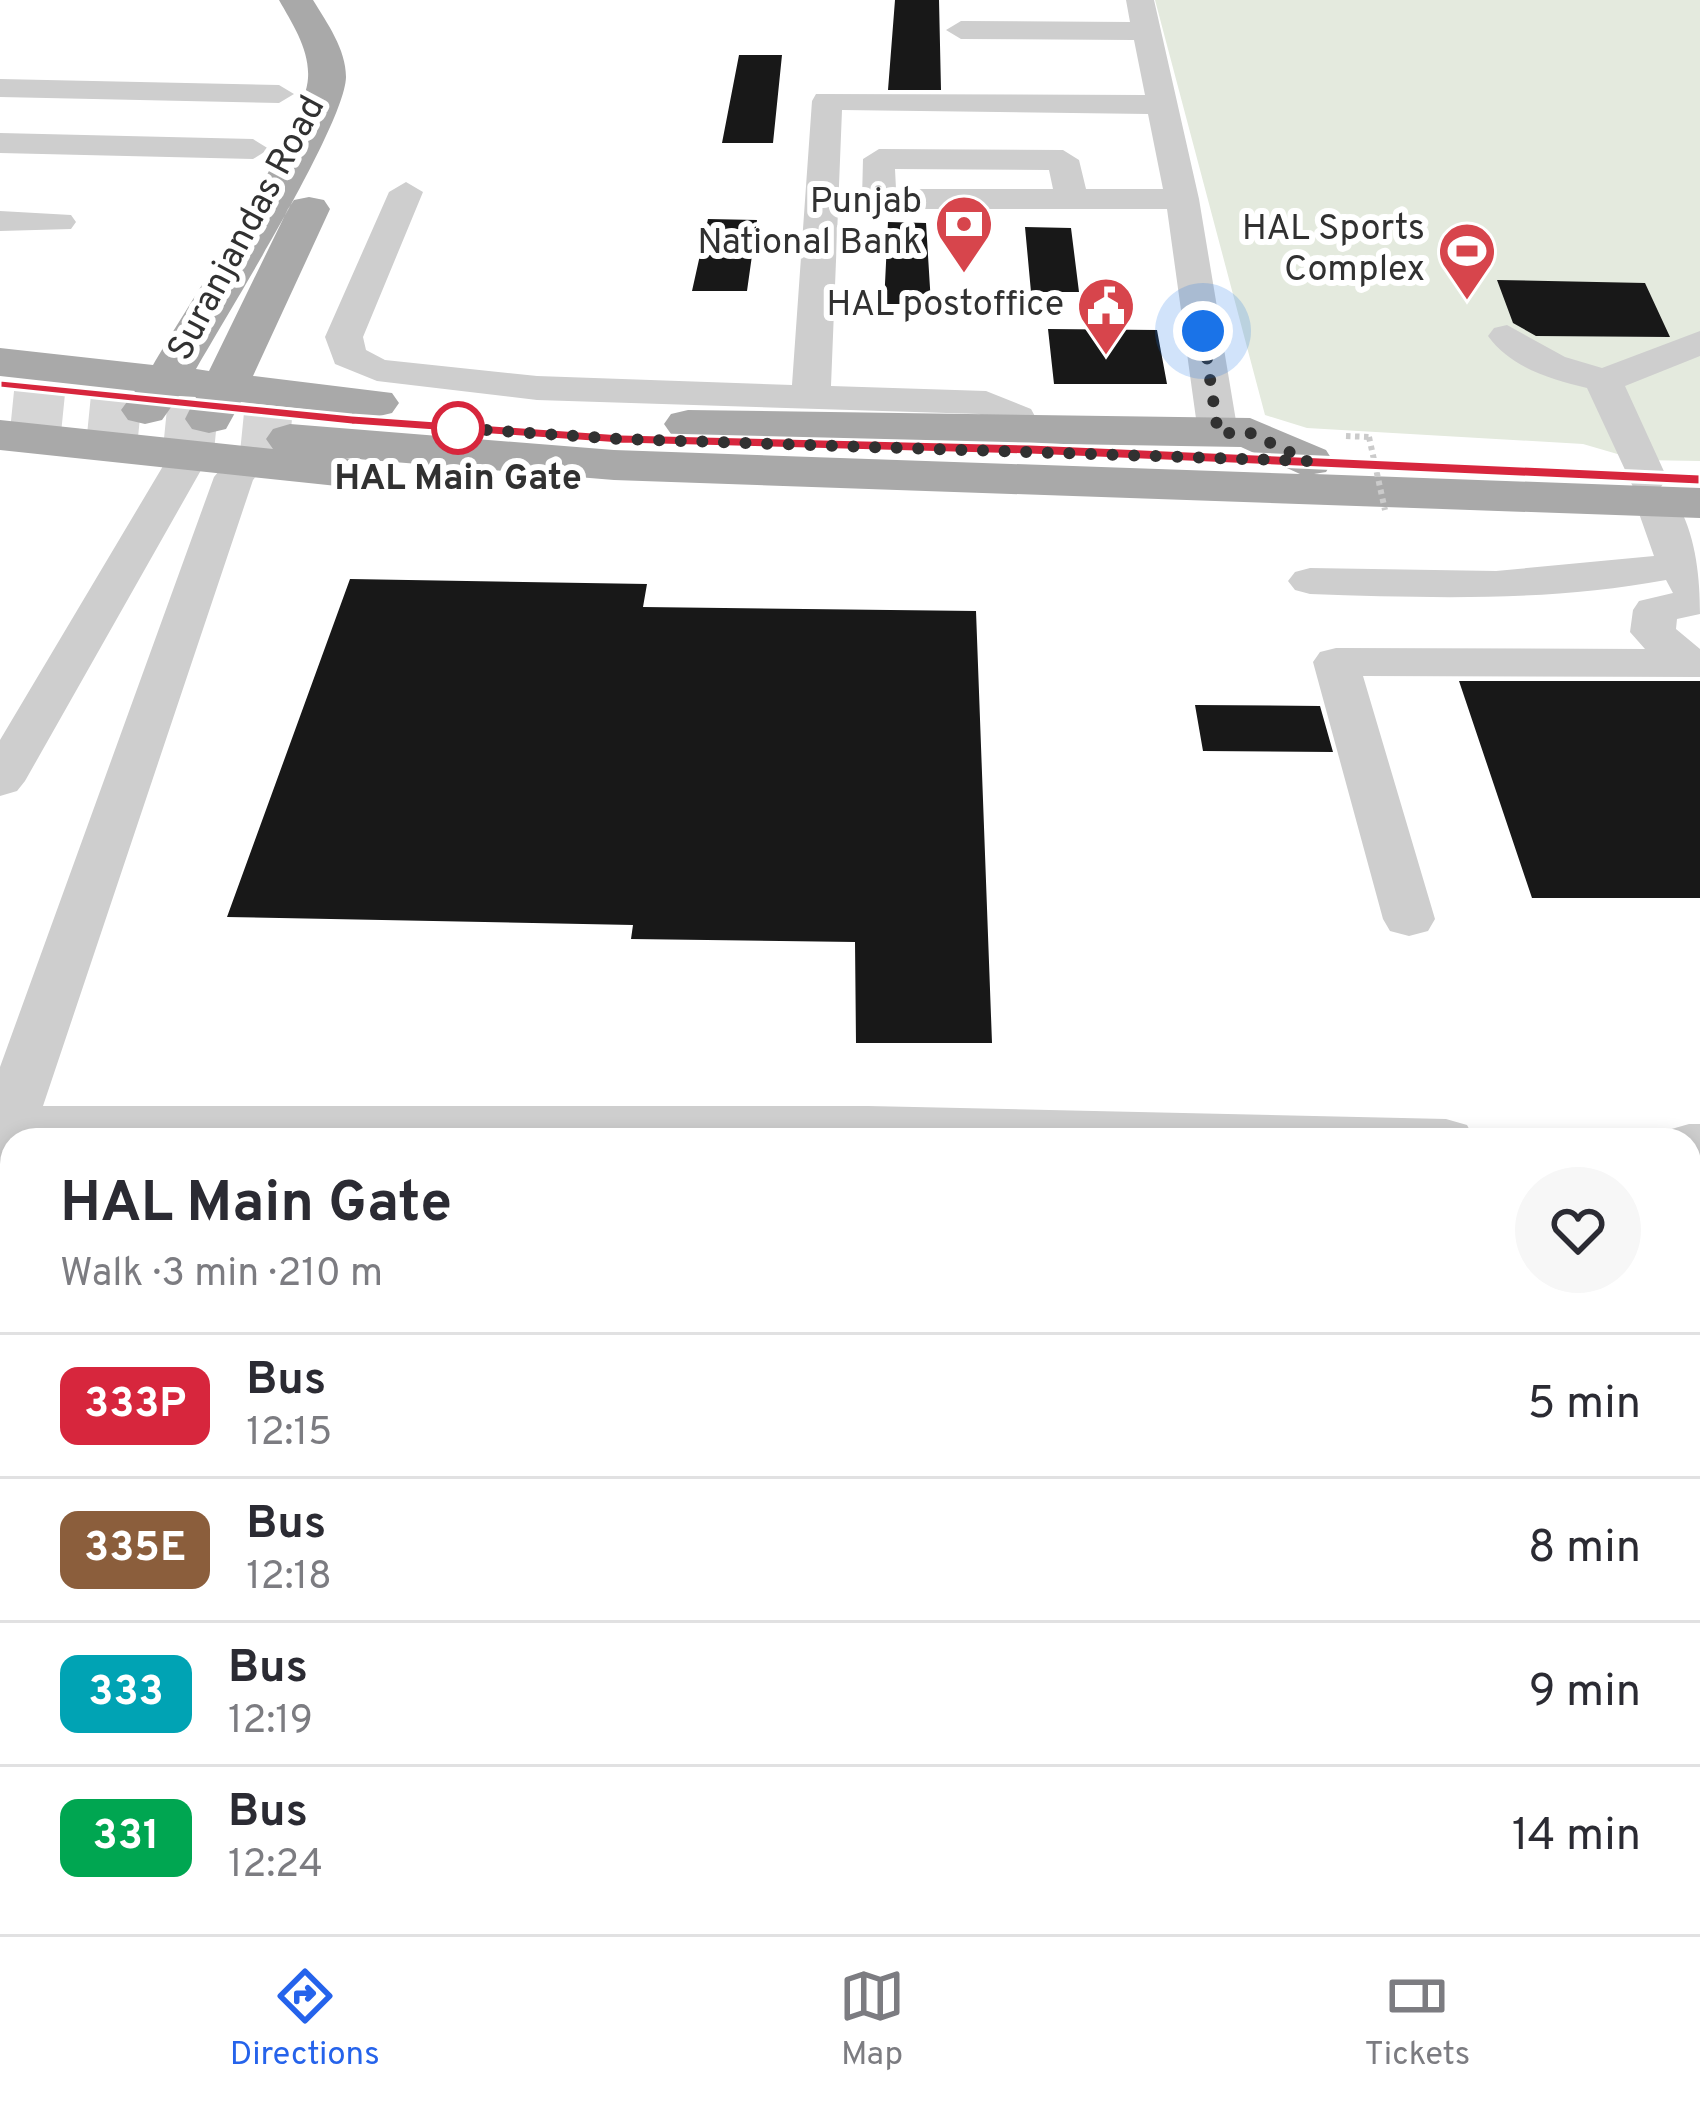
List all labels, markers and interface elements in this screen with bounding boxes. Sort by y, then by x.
street label: Suranjandas Road [159,89,337,369]
place label: Punjab National Bank [697,180,922,267]
bank icon: Punjab National Bank [933,193,995,275]
place label: HAL Sports Complex [1242,207,1425,294]
sports icon: HAL Sports Complex [1436,220,1498,302]
public building icon: HAL postoffice [1075,275,1137,357]
place label: HAL postoffice [826,283,1064,329]
your location [1173,301,1233,361]
marker: HAL Main Gate [433,403,483,453]
place label: HAL Main Gate [334,457,582,503]
button: heart [1515,1167,1641,1293]
text: HAL Main Gate [60,1170,452,1242]
text: Walk · 3 min · 210 m [60,1251,383,1300]
text: Bus [246,1353,326,1410]
text: 5 min [1528,1377,1641,1434]
text: 333P [84,1379,186,1432]
text: 12:15 [246,1410,332,1459]
text: Bus [246,1497,326,1554]
text: 8 min [1528,1521,1641,1578]
text: 335E [84,1523,186,1576]
text: 12:18 [246,1554,332,1603]
text: Bus [228,1641,308,1698]
text: 9 min [1529,1665,1641,1722]
text: 333 [88,1667,164,1720]
text: 12:19 [228,1698,313,1747]
text: Bus [228,1785,308,1842]
text: 14 min [1512,1809,1641,1866]
text: 331 [92,1811,160,1864]
text: 12:24 [228,1842,323,1891]
tab: Directions [230,1963,380,2077]
tab: Map [839,1963,905,2077]
tab: Tickets [1365,1963,1470,2077]

